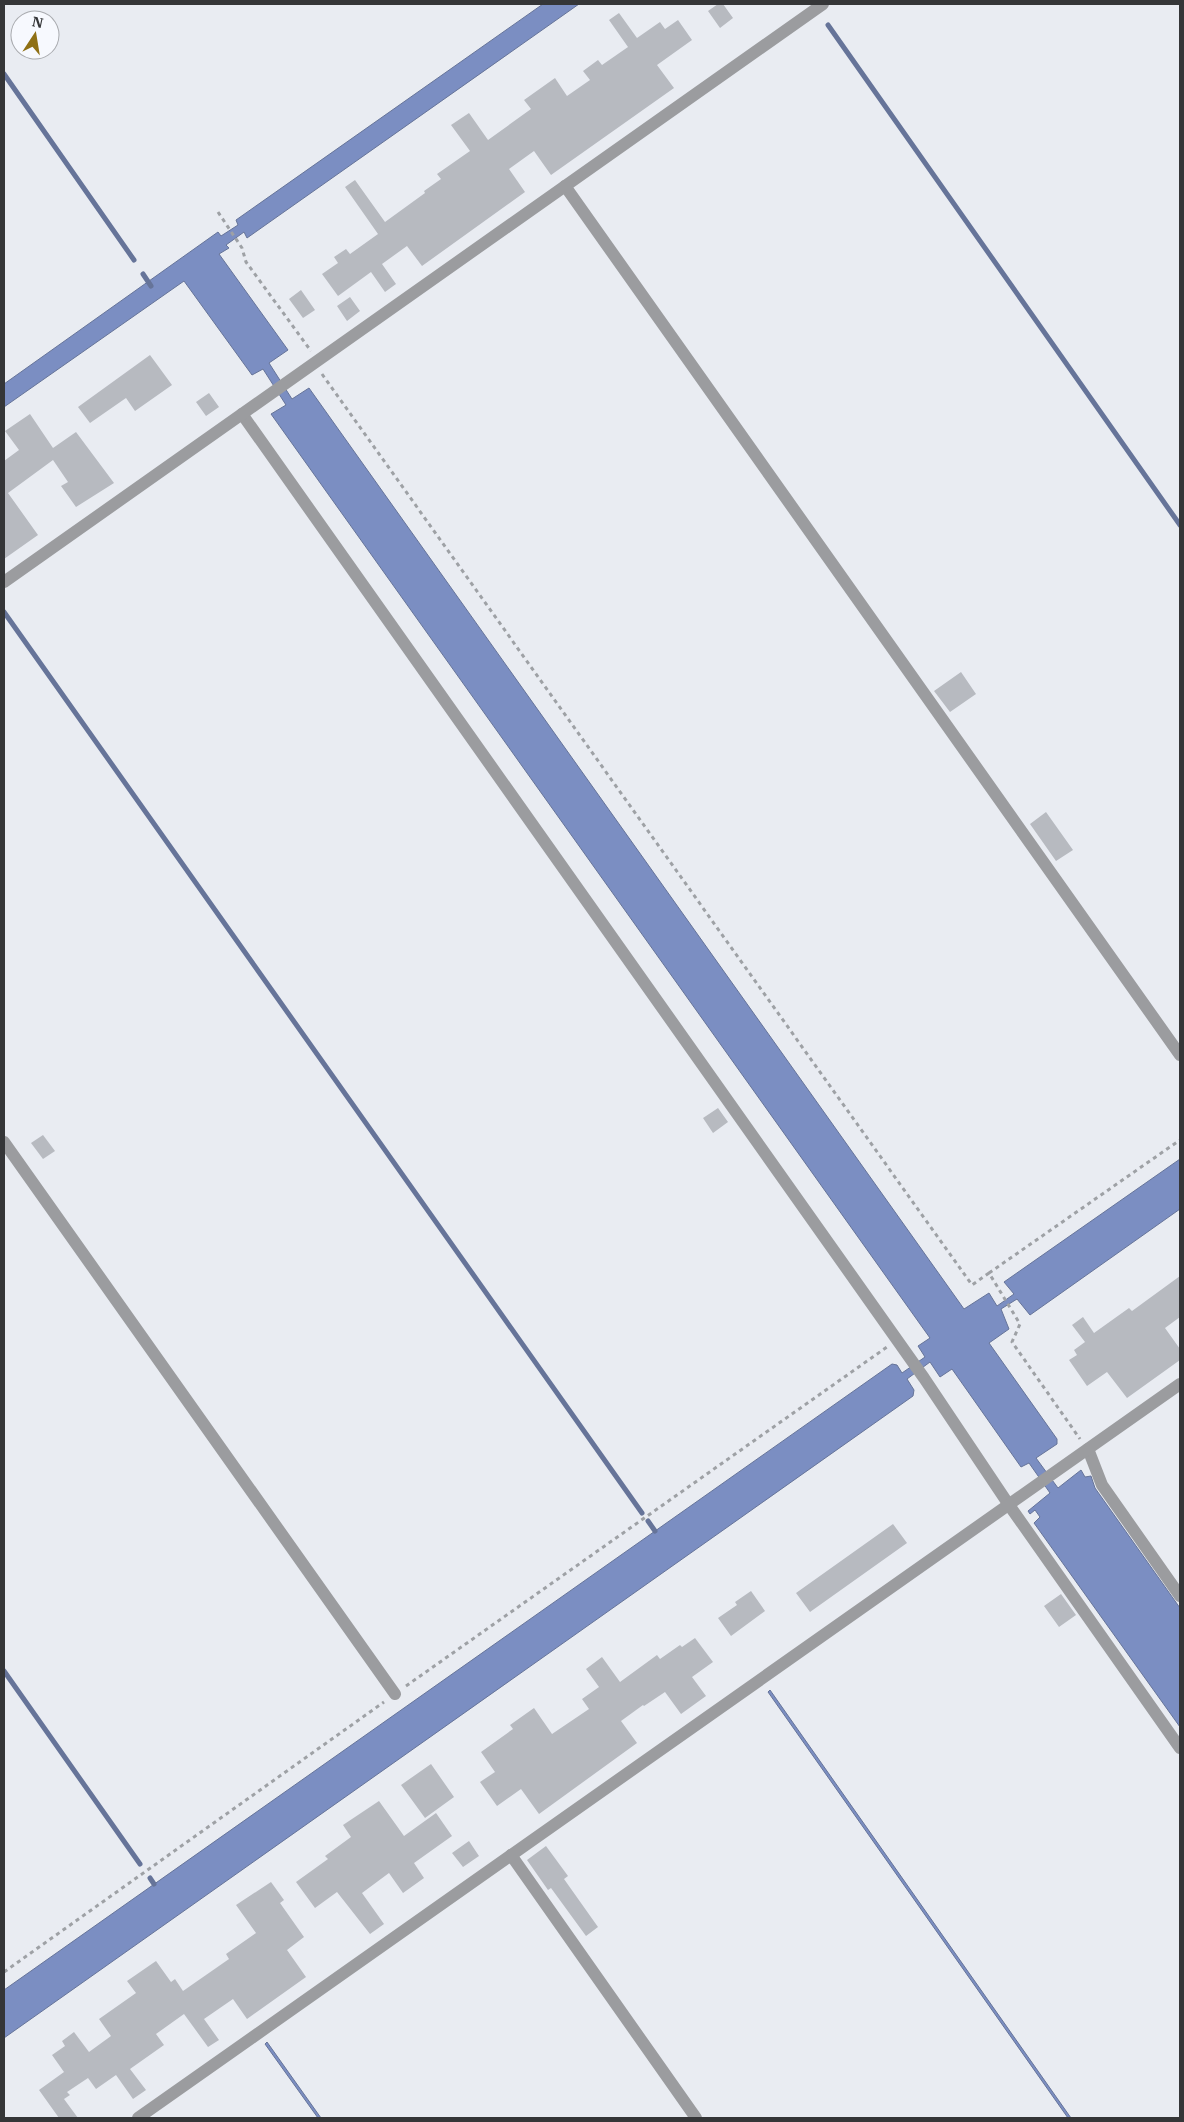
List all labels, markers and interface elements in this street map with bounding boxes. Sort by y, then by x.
north arrow [10,10,60,60]
text: N [30,12,45,32]

